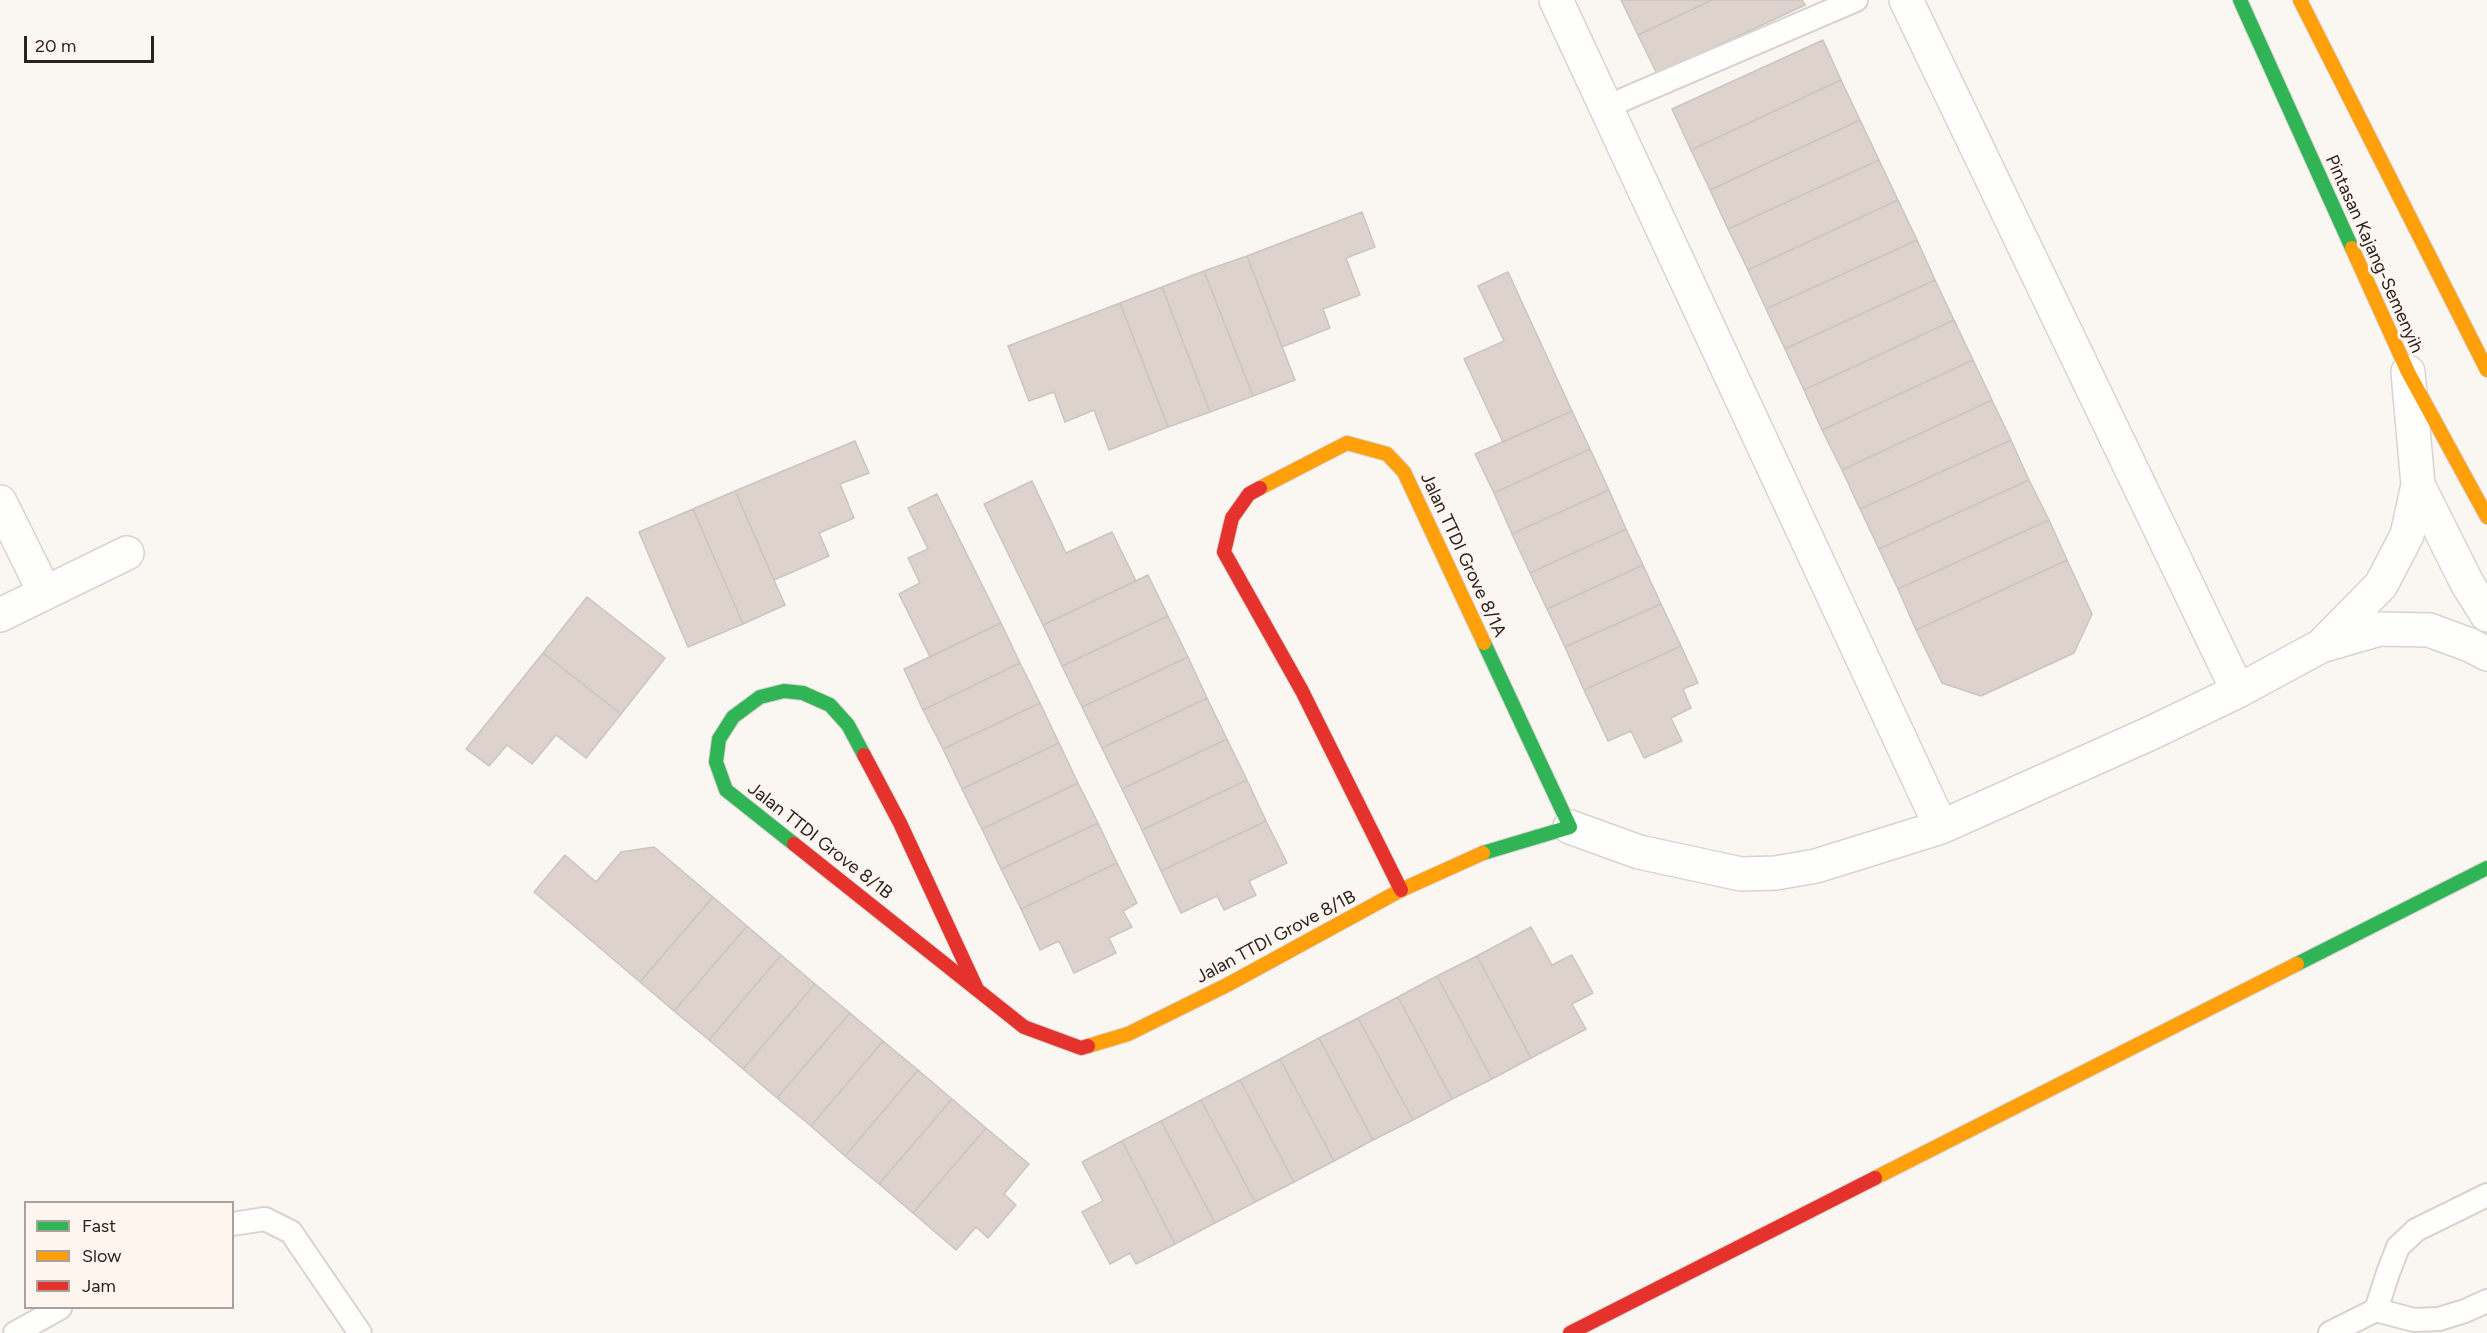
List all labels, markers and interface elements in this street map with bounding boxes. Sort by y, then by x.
scale bar [27,24,158,62]
text: 20 m [35,35,76,57]
street label: Pintasan Kajang-Semenyih [2321,152,2427,356]
street label: Jalan TTDI Grove 8/1A [1415,469,1511,641]
street label: Jalan TTDI Grove 8/1B [743,778,897,904]
street label: Jalan TTDI Grove 8/1B [1193,886,1359,988]
legend [24,1201,234,1309]
text: Fast [82,1215,116,1237]
text: Slow [82,1245,121,1267]
text: Jam [82,1275,116,1297]

